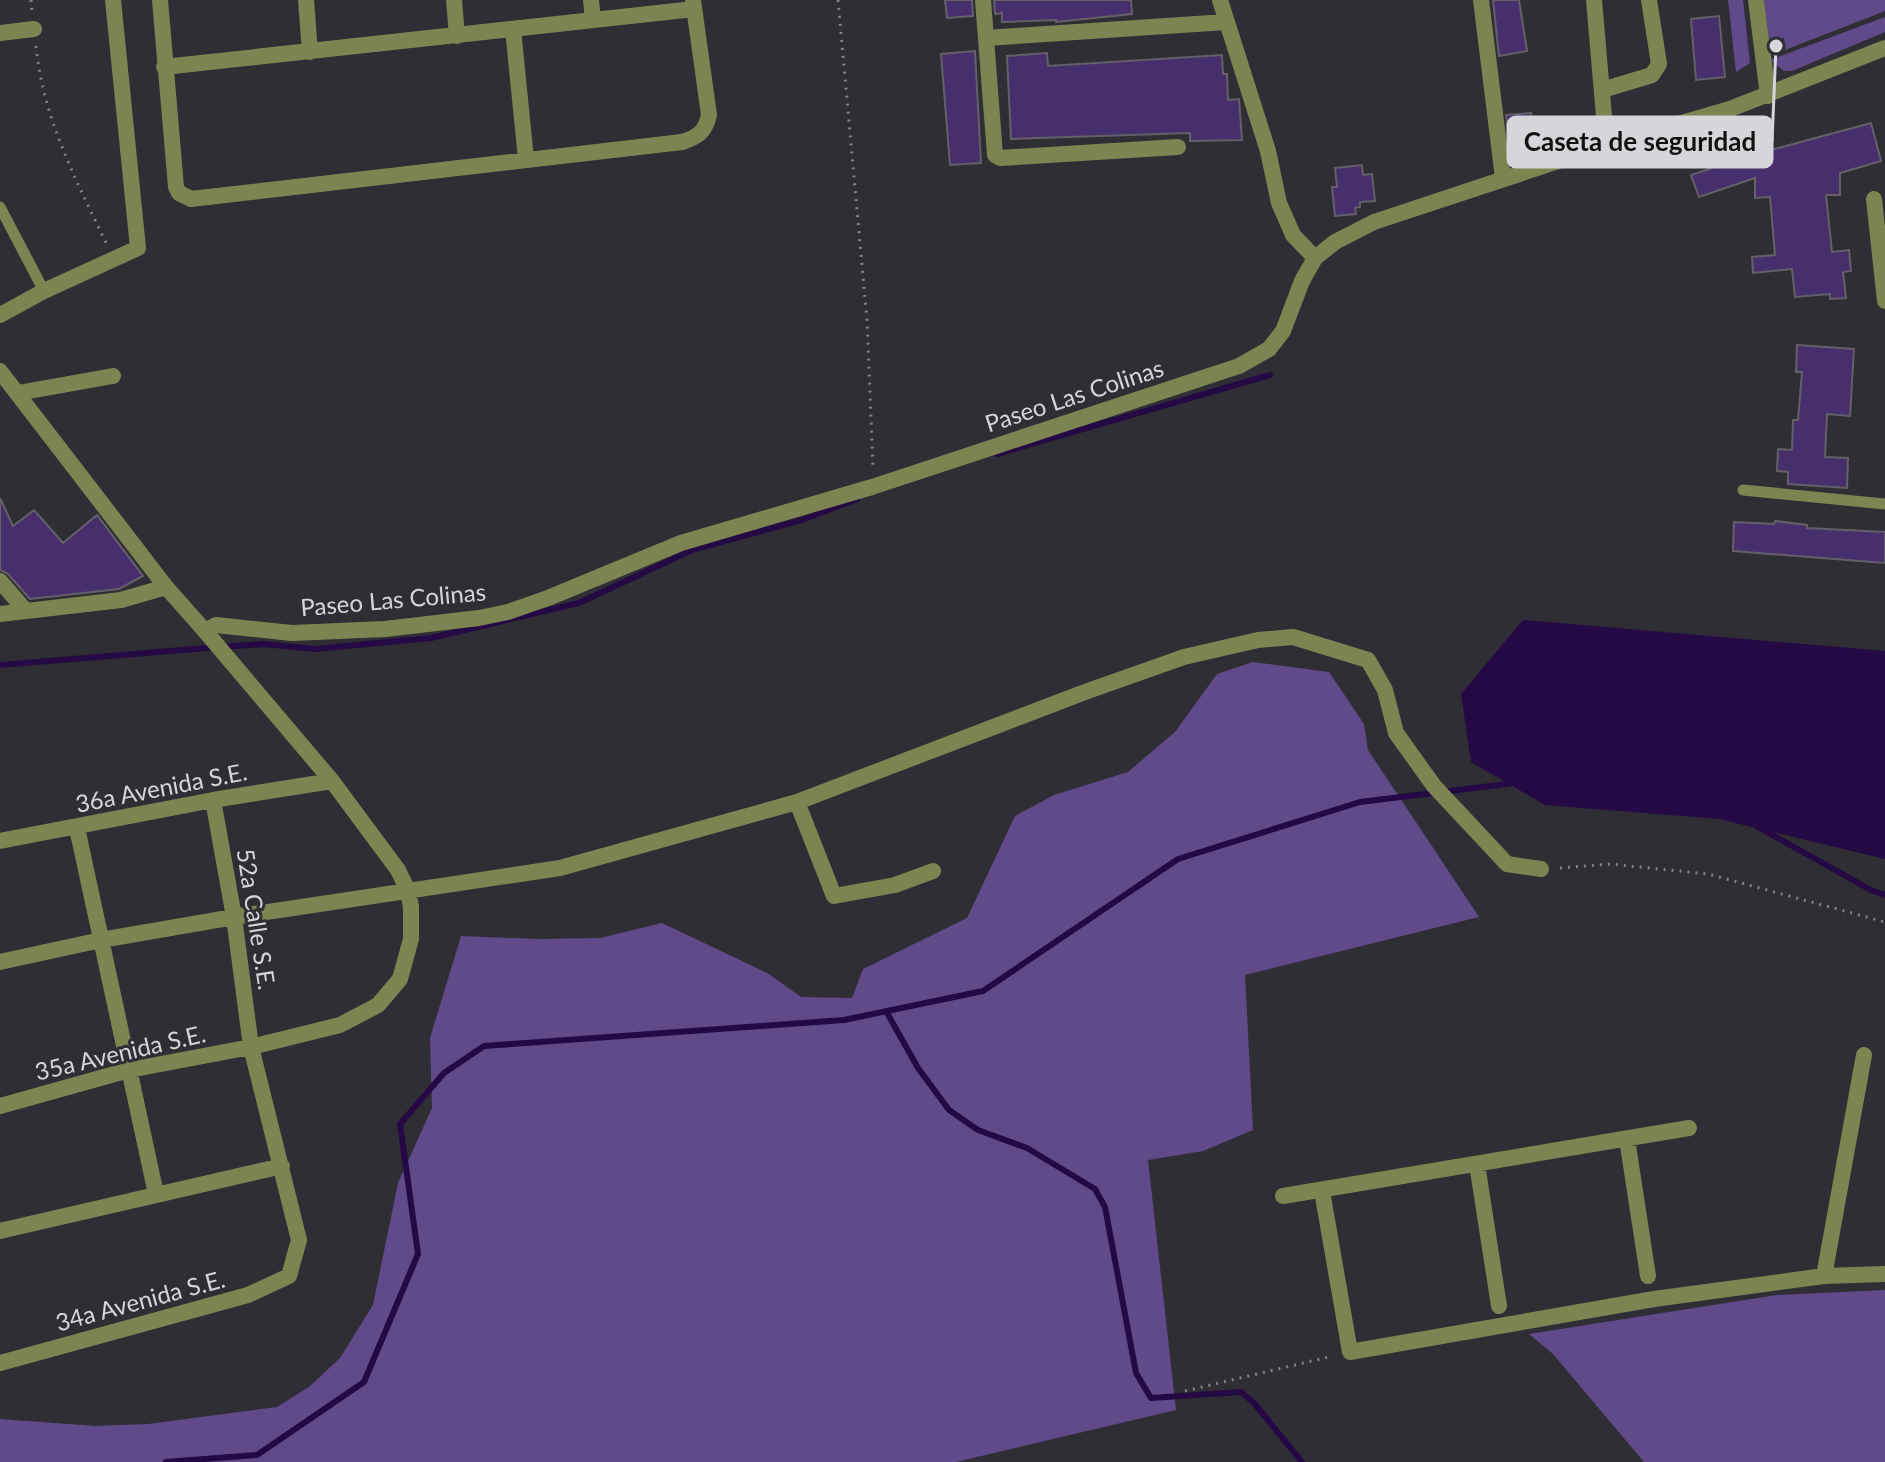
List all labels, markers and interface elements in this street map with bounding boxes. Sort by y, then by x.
callout: Caseta de seguridad [1508,117,1772,167]
text: Caseta de seguridad [1524,125,1756,157]
street label: Paseo Las Colinas [981,352,1167,438]
street label: Paseo Las Colinas [299,576,487,622]
street label: 36a Avenida S.E. [73,756,249,818]
street label: 52a Calle S.E. [232,846,282,992]
street label: 35a Avenida S.E. [32,1018,208,1086]
street label: 34a Avenida S.E. [52,1263,228,1337]

